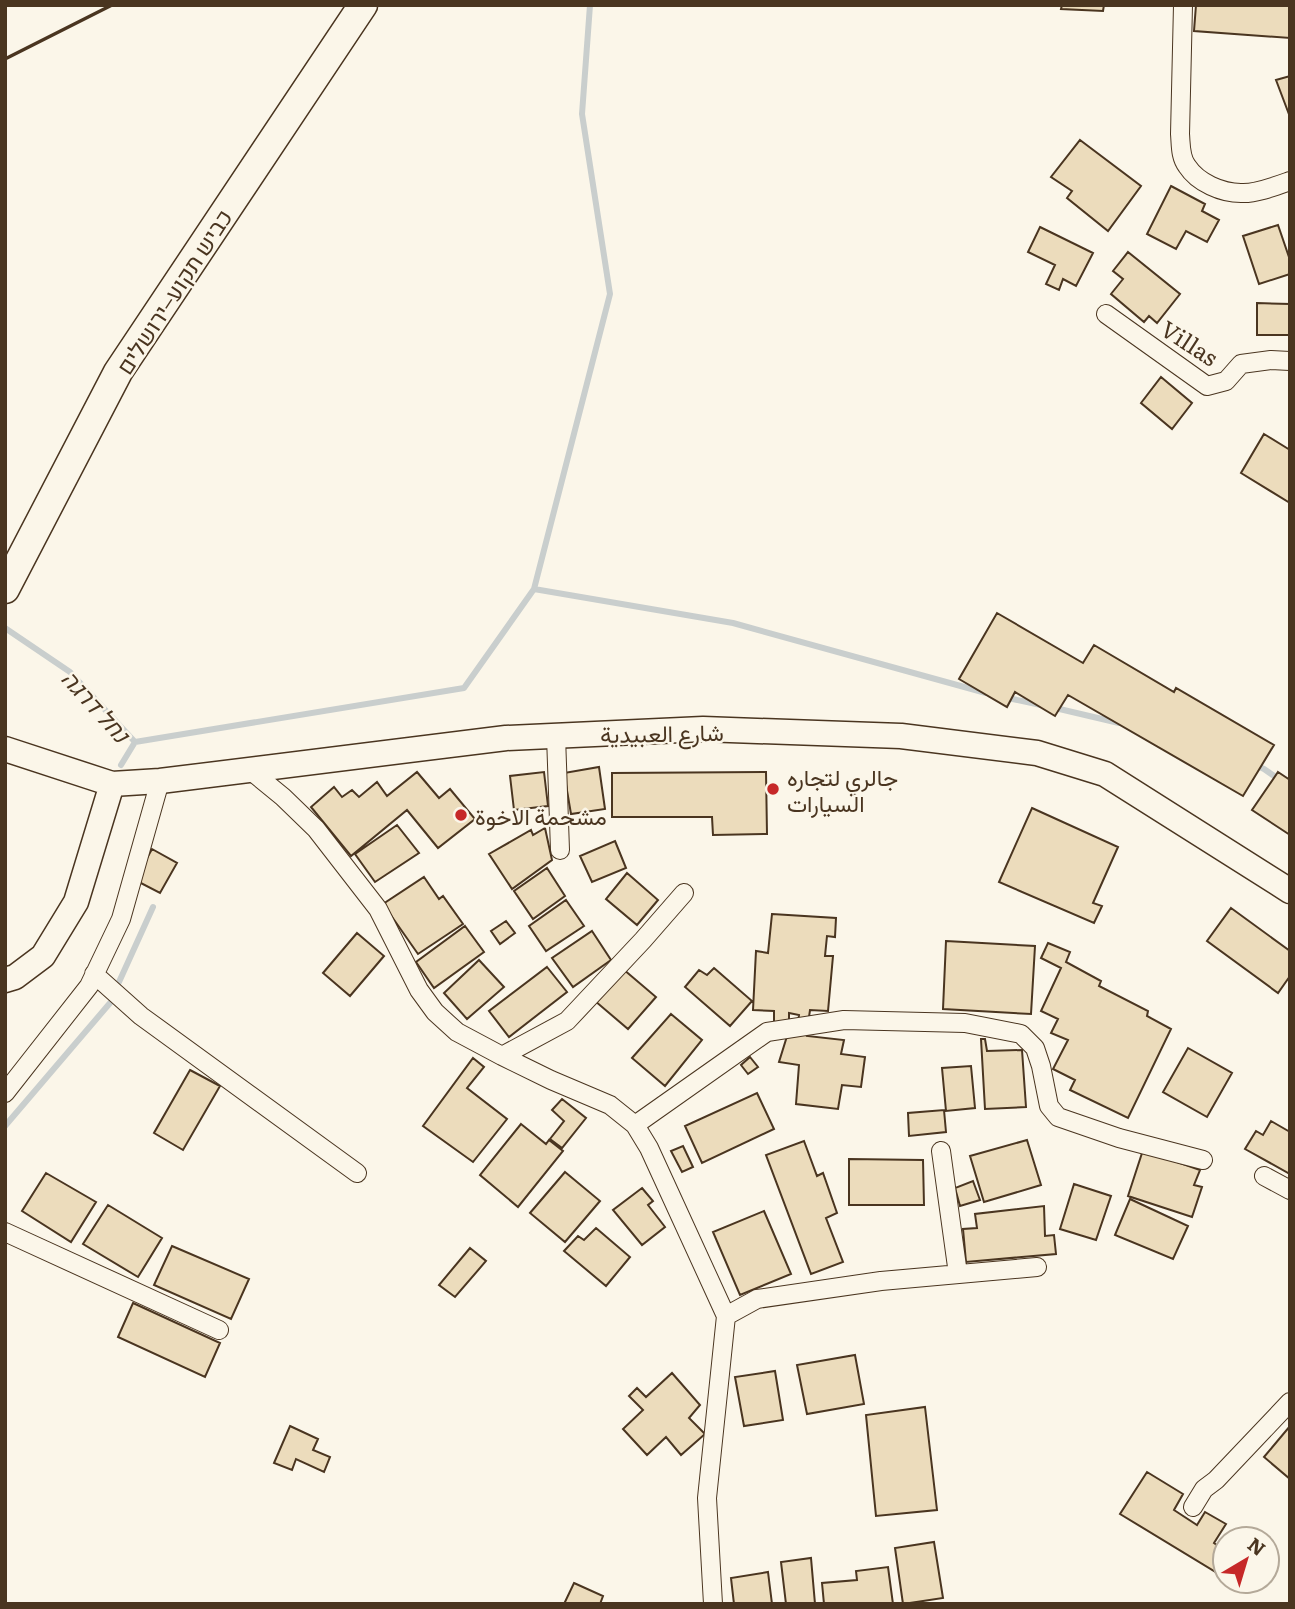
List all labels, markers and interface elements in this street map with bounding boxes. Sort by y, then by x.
street label: כביש תקוע–ירושלים [107,202,239,380]
street label: Villas [1155,311,1225,373]
water label: נחל דרגה [55,661,141,751]
street label: شارع العبيدية [600,714,724,751]
place label: جالري لتجاره السيارات [787,759,898,819]
marker: جالري لتجاره السيارات [765,781,781,797]
place label: مشحمة الاخوة [475,798,607,832]
marker: مشحمة الاخوة [453,807,469,823]
north arrow [1211,1525,1281,1595]
text: N [1242,1530,1272,1562]

